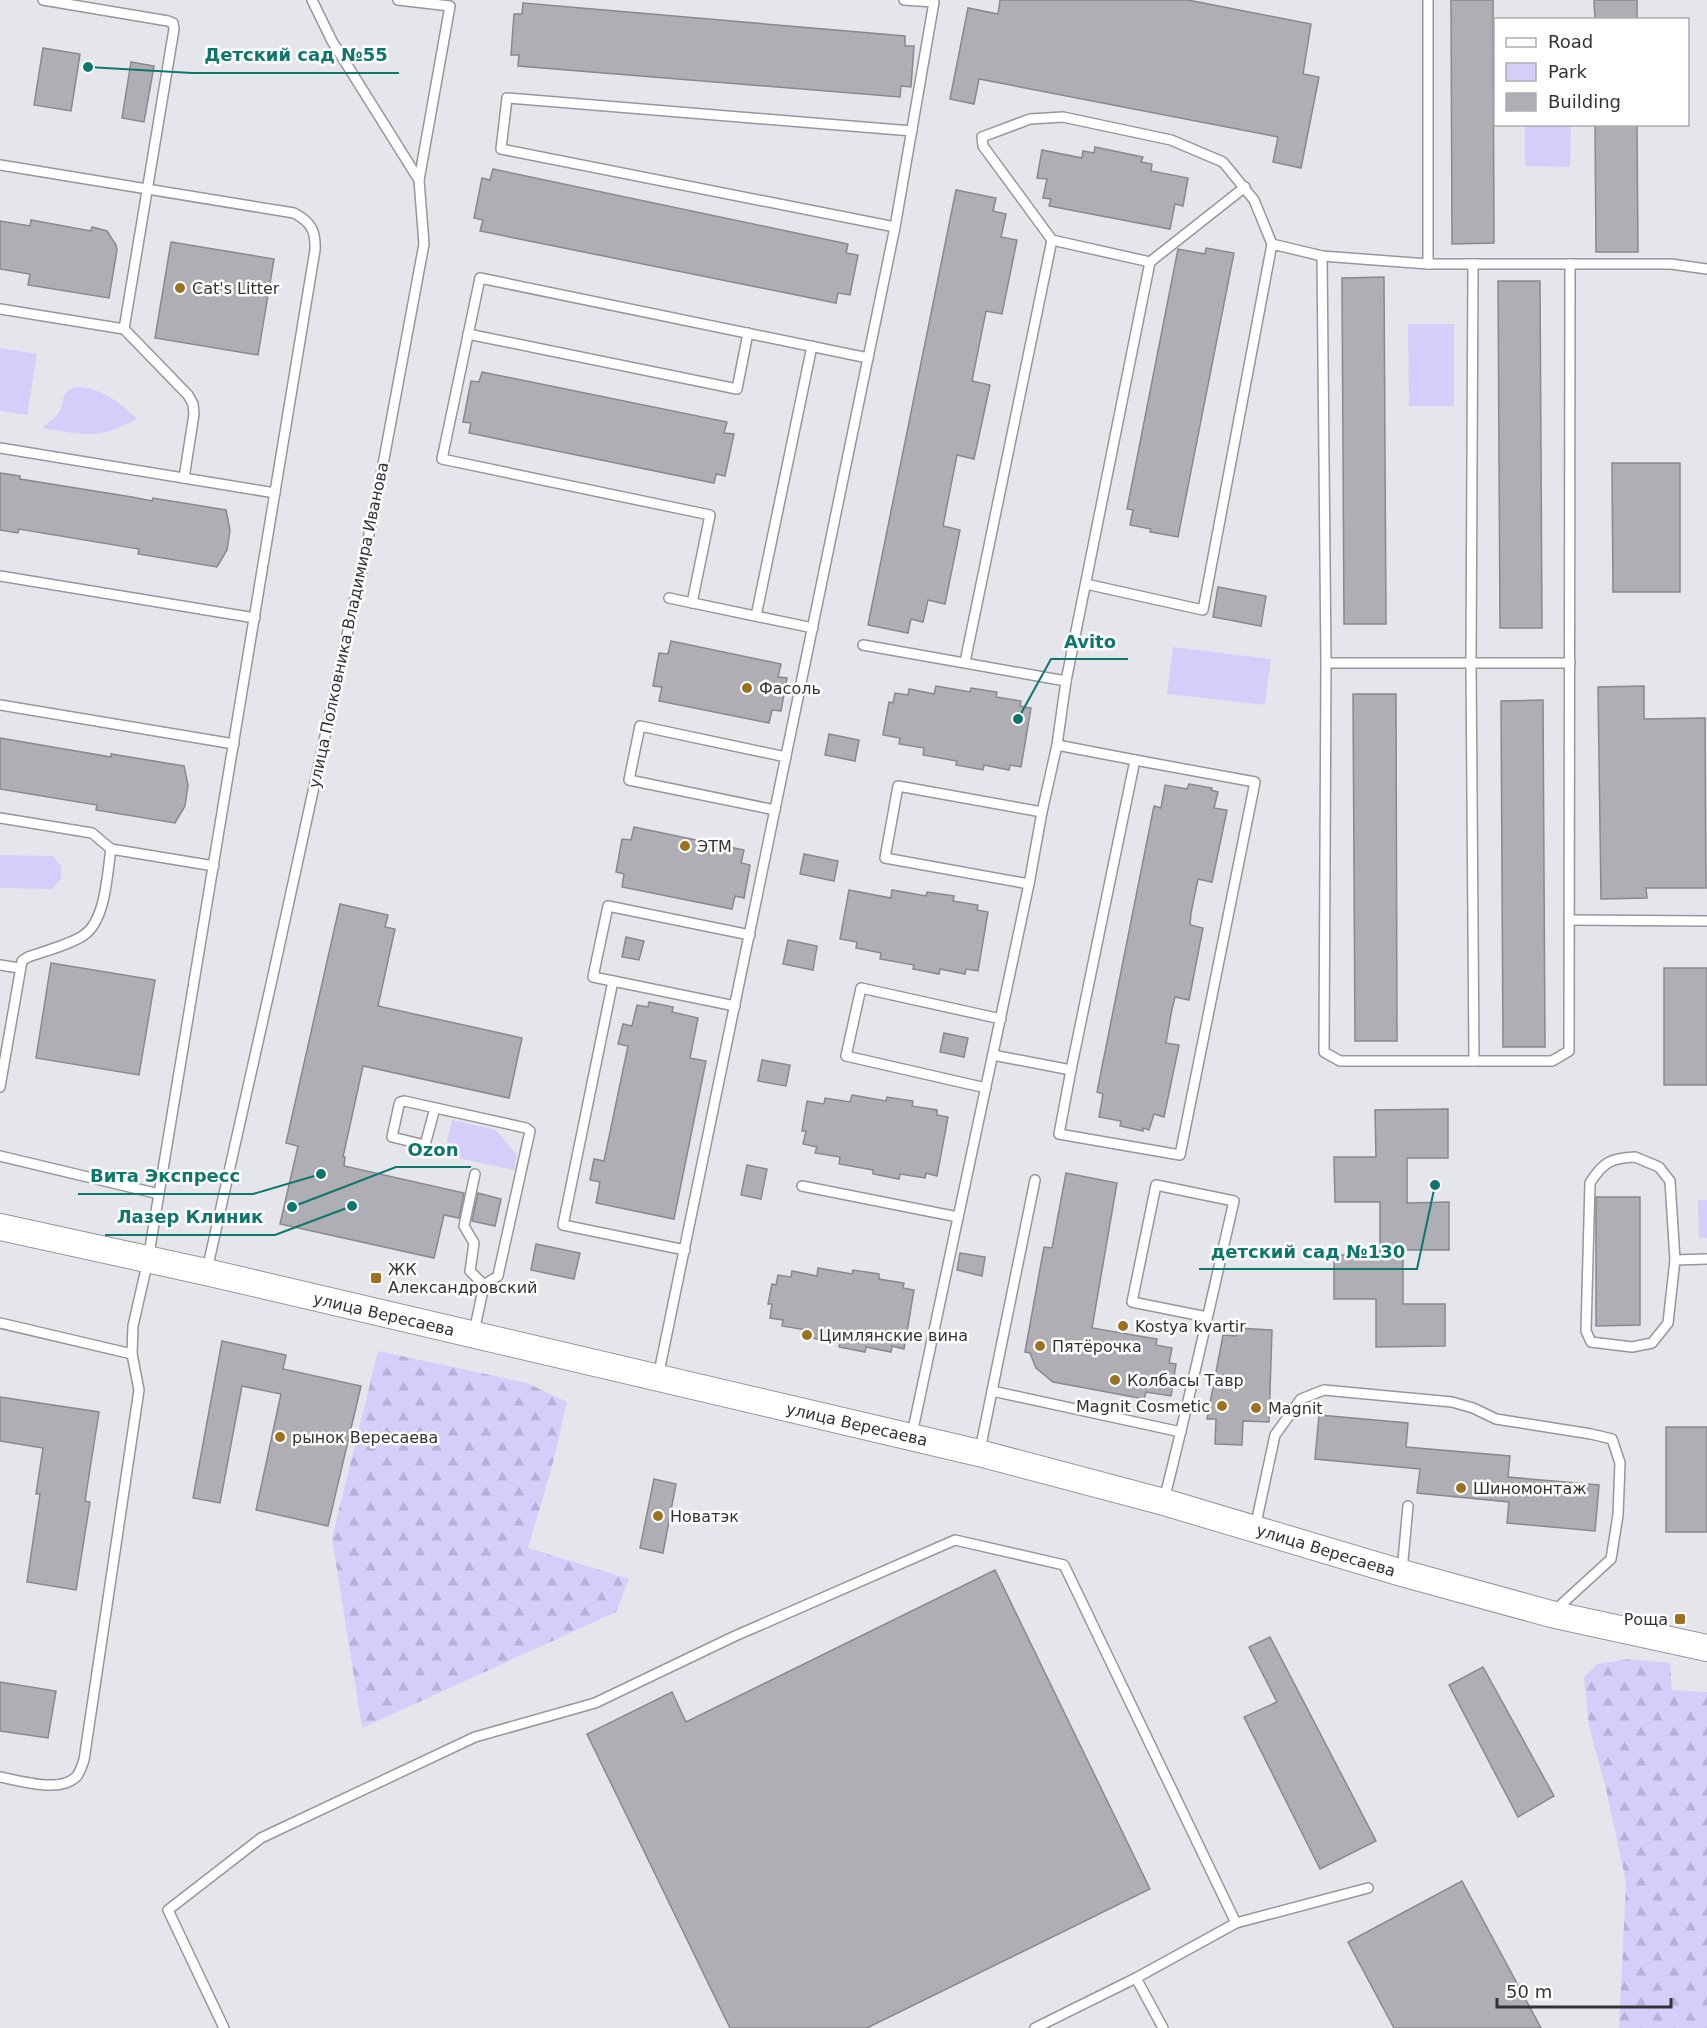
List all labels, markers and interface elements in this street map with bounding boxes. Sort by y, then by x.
legend [1494,18,1689,126]
text: Road [1548,31,1593,52]
callout: Детский сад №55 [192,37,399,73]
text: Детский сад №55 [204,44,388,65]
text: Park [1548,61,1587,82]
text: Building [1548,91,1621,112]
place label: Cat's Litter [192,279,280,298]
marker: Cat's Litter [173,281,187,295]
street label: улица Полковника Владимира Иванова [305,460,392,790]
callout: Avito [1051,623,1128,659]
text: Avito [1064,631,1116,652]
place label: Фасоль [759,679,821,698]
marker: Фасоль [740,681,754,695]
place label: ЭТМ [697,837,732,856]
marker: ЭТМ [678,839,692,853]
callout: Ozon [396,1131,471,1167]
text: Ozon [408,1139,458,1160]
callout: Вита Экспресс [78,1158,253,1194]
text: Вита Экспресс [90,1165,240,1186]
callout: Лазер Клиник [105,1199,275,1235]
text: Лазер Клиник [117,1206,263,1227]
callout: детский сад №130 [1199,1233,1417,1269]
text: детский сад №130 [1211,1241,1405,1262]
place label: ЖК Александровский [388,1260,537,1297]
marker: ЖК Александровский [369,1271,383,1285]
street label: улица Вересаева [311,1289,456,1340]
place label: Kostya kvartir [1135,1317,1246,1336]
marker: Kostya kvartir [1116,1319,1130,1333]
place label: Цимлянские вина [819,1326,968,1345]
marker: Цимлянские вина [800,1328,814,1342]
place label: Пятёрочка [1052,1337,1142,1356]
marker: Пятёрочка [1033,1339,1047,1353]
place label: Колбасы Тавр [1127,1371,1244,1390]
marker: Колбасы Тавр [1108,1373,1122,1387]
place label: Magnit Cosmetic [1076,1397,1210,1416]
street label: улица Вересаева [784,1399,929,1450]
marker: Magnit Cosmetic [1215,1399,1229,1413]
place label: Magnit [1268,1399,1323,1418]
marker: Magnit [1249,1401,1263,1415]
place label: рынок Вересаева [292,1428,438,1447]
marker: рынок Вересаева [273,1430,287,1444]
place label: Шиномонтаж [1473,1479,1587,1498]
marker: Шиномонтаж [1454,1481,1468,1495]
place label: Новатэк [670,1507,739,1526]
marker: Новатэк [651,1509,665,1523]
street label: улица Вересаева [1254,1520,1398,1581]
place label: Роща [1624,1610,1668,1629]
marker: Роща [1673,1612,1687,1626]
scale bar [1497,1971,1671,2009]
text: 50 m [1506,1981,1552,2002]

